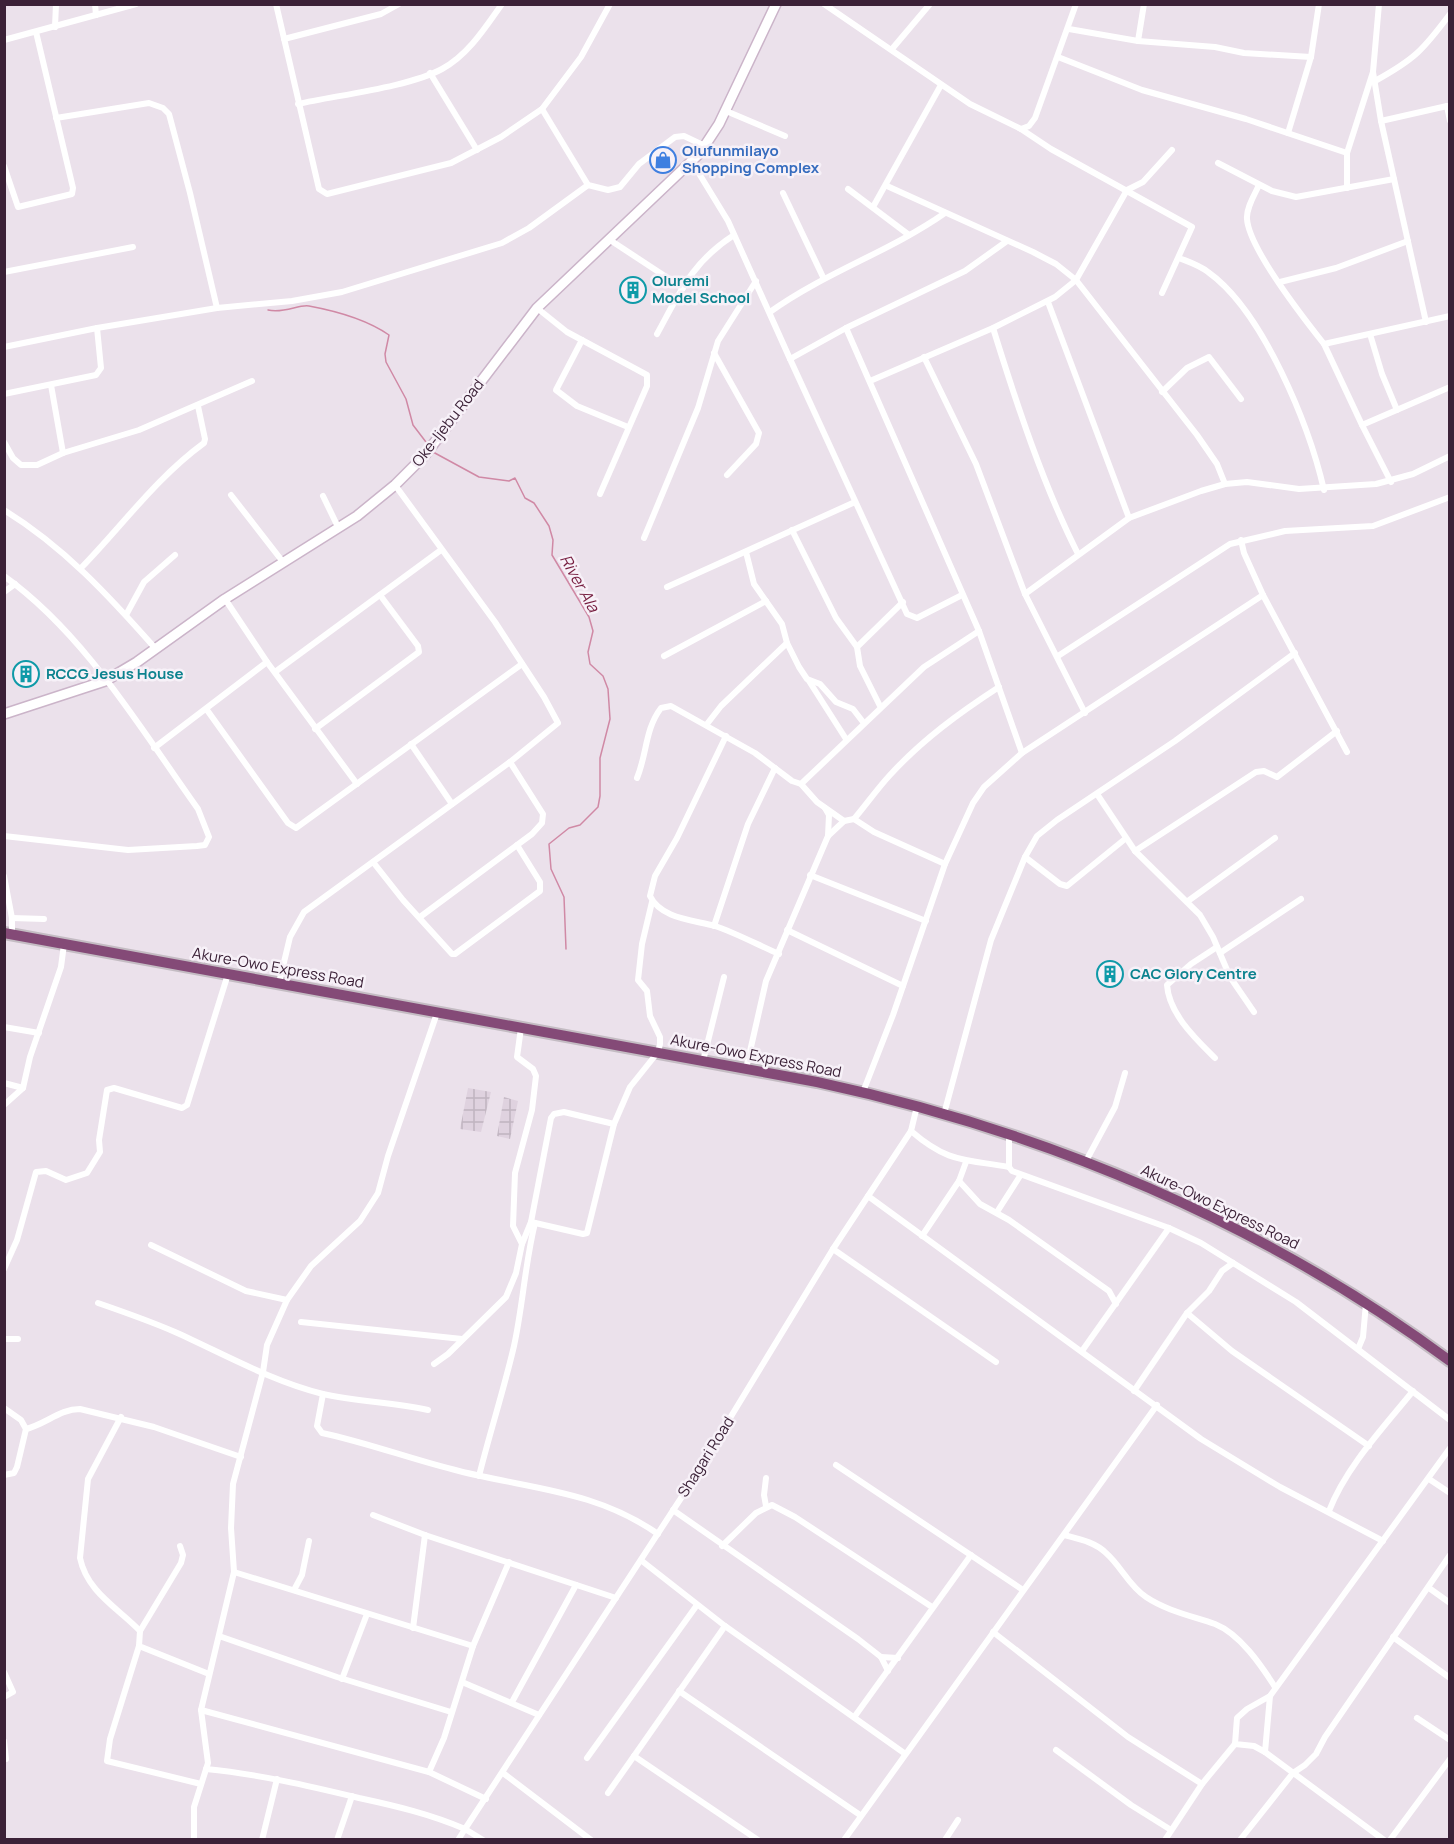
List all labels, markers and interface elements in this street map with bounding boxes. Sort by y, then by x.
place label: Olufunmilayo Shopping Complex [682,140,820,178]
shop icon: Olufunmilayo Shopping Complex [648,145,678,175]
place label: Oluremi Model School [652,270,750,308]
building icon: Oluremi Model School [618,275,648,305]
street label: Oke-Ijebu Road [407,375,488,471]
water label: River Ala [555,550,605,617]
building icon: RCCG Jesus House [11,659,41,689]
place label: RCCG Jesus House [46,663,183,684]
street label: Akure-Owo Express Road [191,942,365,993]
building icon: CAC Glory Centre [1095,959,1125,989]
place label: CAC Glory Centre [1130,963,1257,984]
street label: Akure-Owo Express Road [669,1029,843,1082]
street label: Akure-Owo Express Road [1138,1159,1303,1254]
street label: Shagari Road [673,1413,739,1501]

